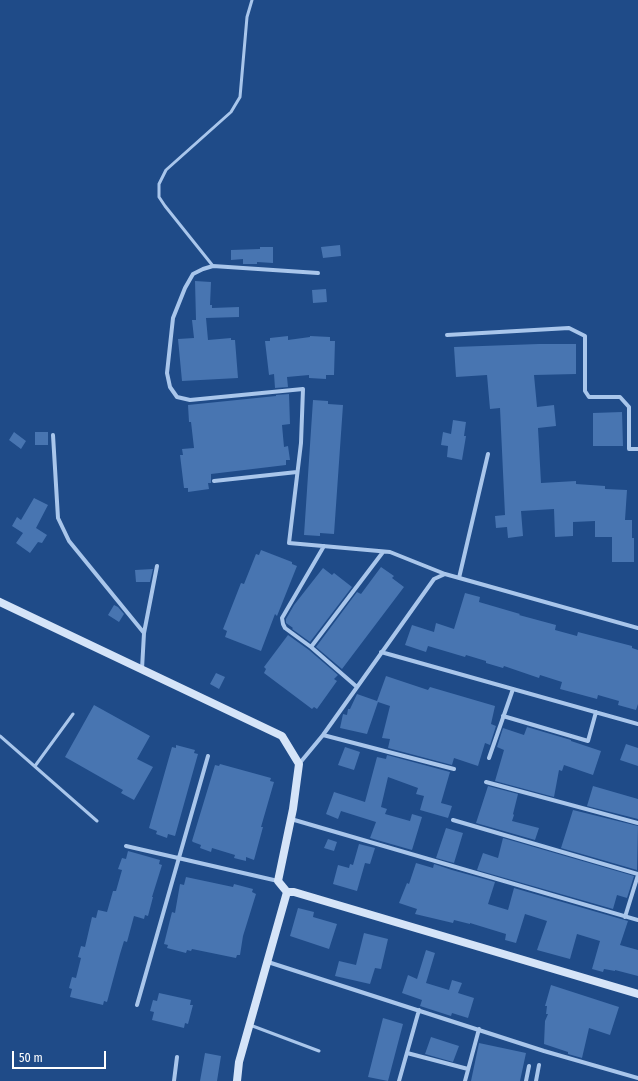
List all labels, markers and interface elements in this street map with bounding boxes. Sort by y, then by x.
scale bar [14,1043,108,1069]
text: 50 m [19,1051,43,1065]

